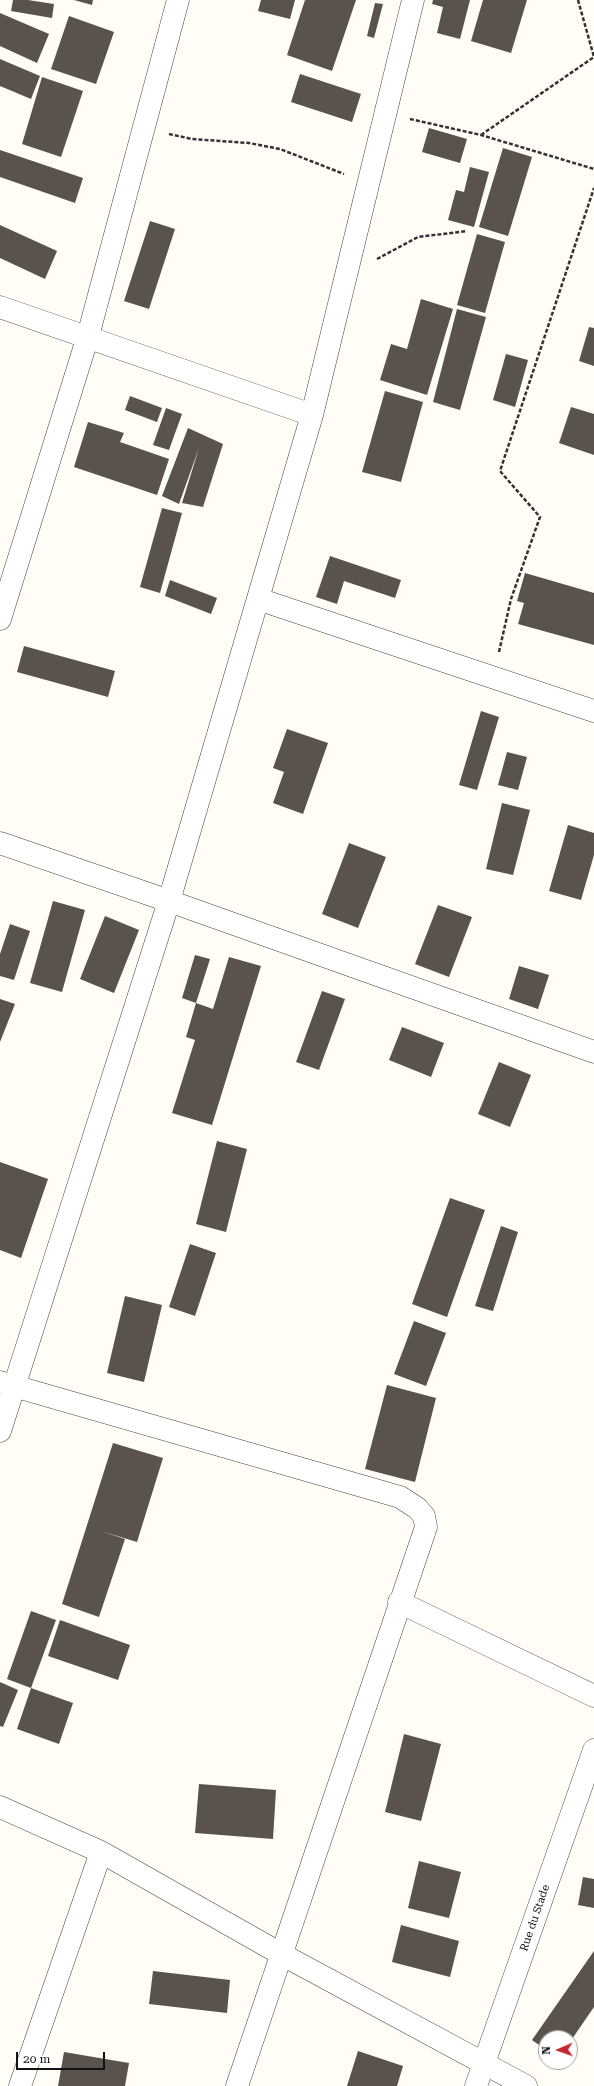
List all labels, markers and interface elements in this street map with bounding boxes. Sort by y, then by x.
street label: Rue du Stade [517,1883,553,1953]
north arrow [538,2030,578,2070]
scale bar [18,2044,107,2070]
text: N [540,2046,553,2055]
text: 20 m [23,2052,50,2066]

